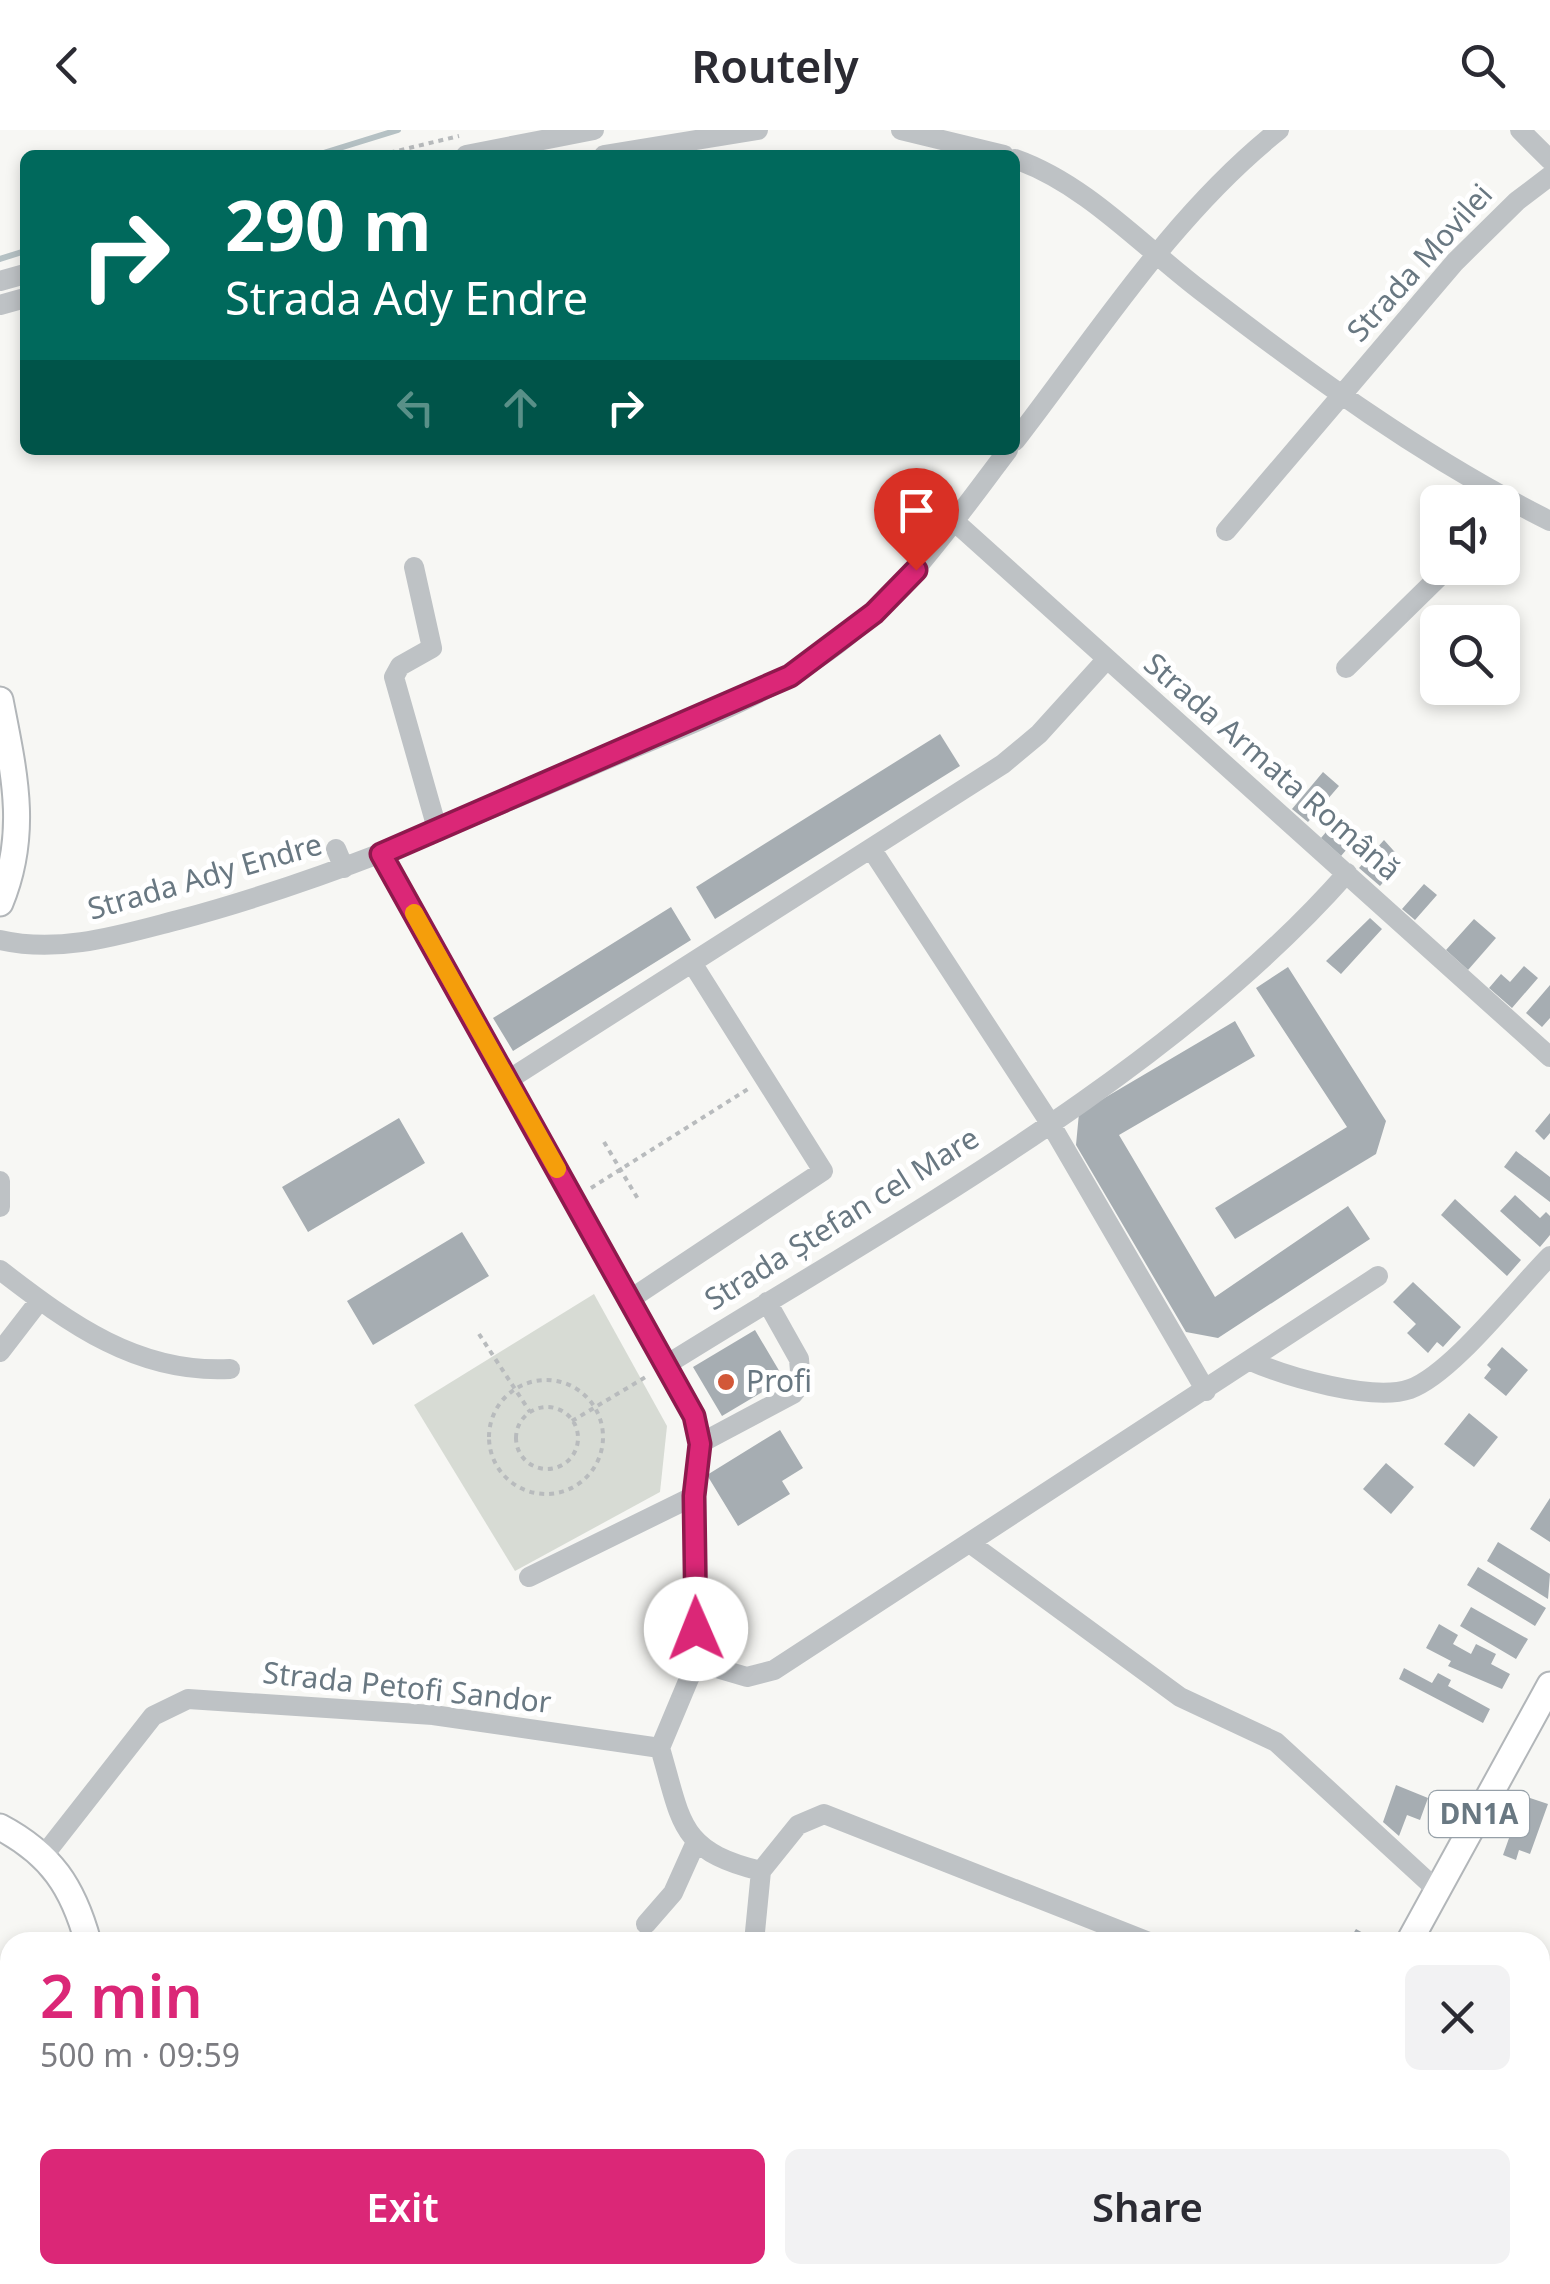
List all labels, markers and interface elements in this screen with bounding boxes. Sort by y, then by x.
text: Routely [691,35,859,96]
icon: back [40,38,95,93]
icon: search [1455,38,1510,93]
street label: Strada Movilei [1337,174,1501,350]
text: 290 m [225,176,432,272]
icon: right [60,190,190,320]
text: Strada Ady Endre [225,267,588,328]
icon: left [388,380,443,435]
icon: ahead [493,380,548,435]
icon: right [598,380,653,435]
pin [874,468,959,571]
icon: arrive [889,483,944,538]
map controls [1420,485,1520,705]
button: sound [1420,485,1520,585]
button: search [1420,605,1520,705]
street label: Strada Armata Română [1136,643,1410,889]
street label: Strada Ady Endre [83,822,327,929]
street label: Strada Ștefan cel Mare [696,1117,986,1319]
place label: Profi [746,1360,812,1401]
marker: Profi [715,1371,737,1393]
position arrow [644,1577,748,1681]
street label: Strada Petofi Sandor [261,1651,553,1722]
road number: DN1A [1429,1791,1529,1837]
text: 2 min [40,1954,203,2036]
button: close [1405,1965,1510,2070]
text: 500 m · 09:59 [40,2033,240,2076]
button: Exit [40,2149,765,2264]
button: Share [785,2149,1510,2264]

